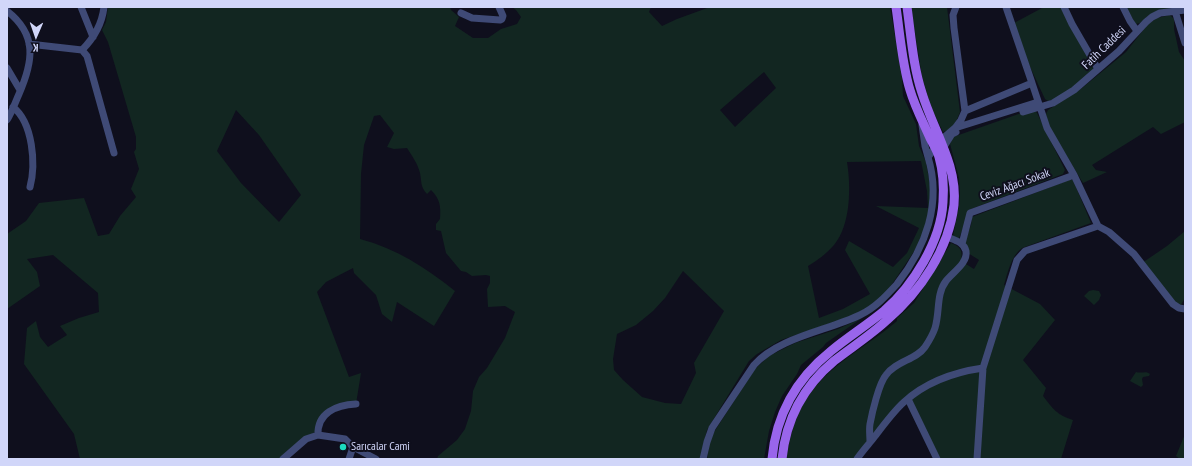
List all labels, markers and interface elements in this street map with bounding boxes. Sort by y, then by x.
north arrow [16,16,56,56]
street label: Fatih Caddesi [1079,23,1129,73]
text: K [32,41,39,55]
street label: Ceviz Ağacı Sokak [978,166,1052,204]
place label: Sarıcalar Cami [351,440,410,454]
marker: Sarıcalar Cami [338,442,348,452]

